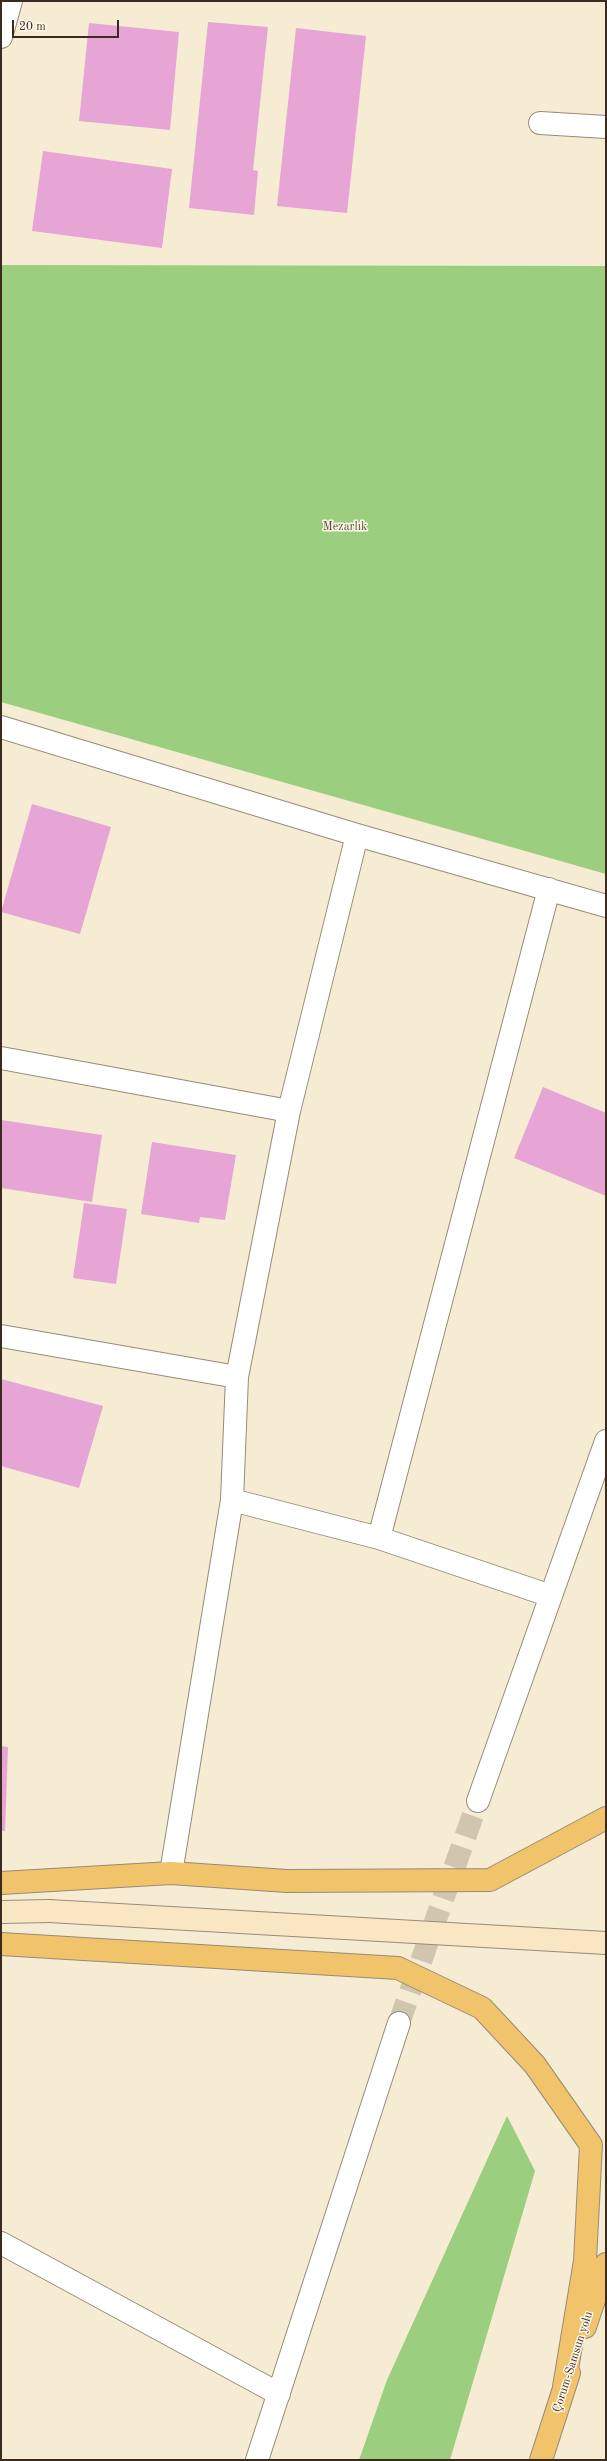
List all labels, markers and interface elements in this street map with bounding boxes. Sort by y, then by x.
scale bar [14,12,121,38]
text: 20 m [19,21,46,33]
park label: Mezarlık [323,520,367,534]
street label: Çorum-Samsun yolu [550,2310,596,2414]

